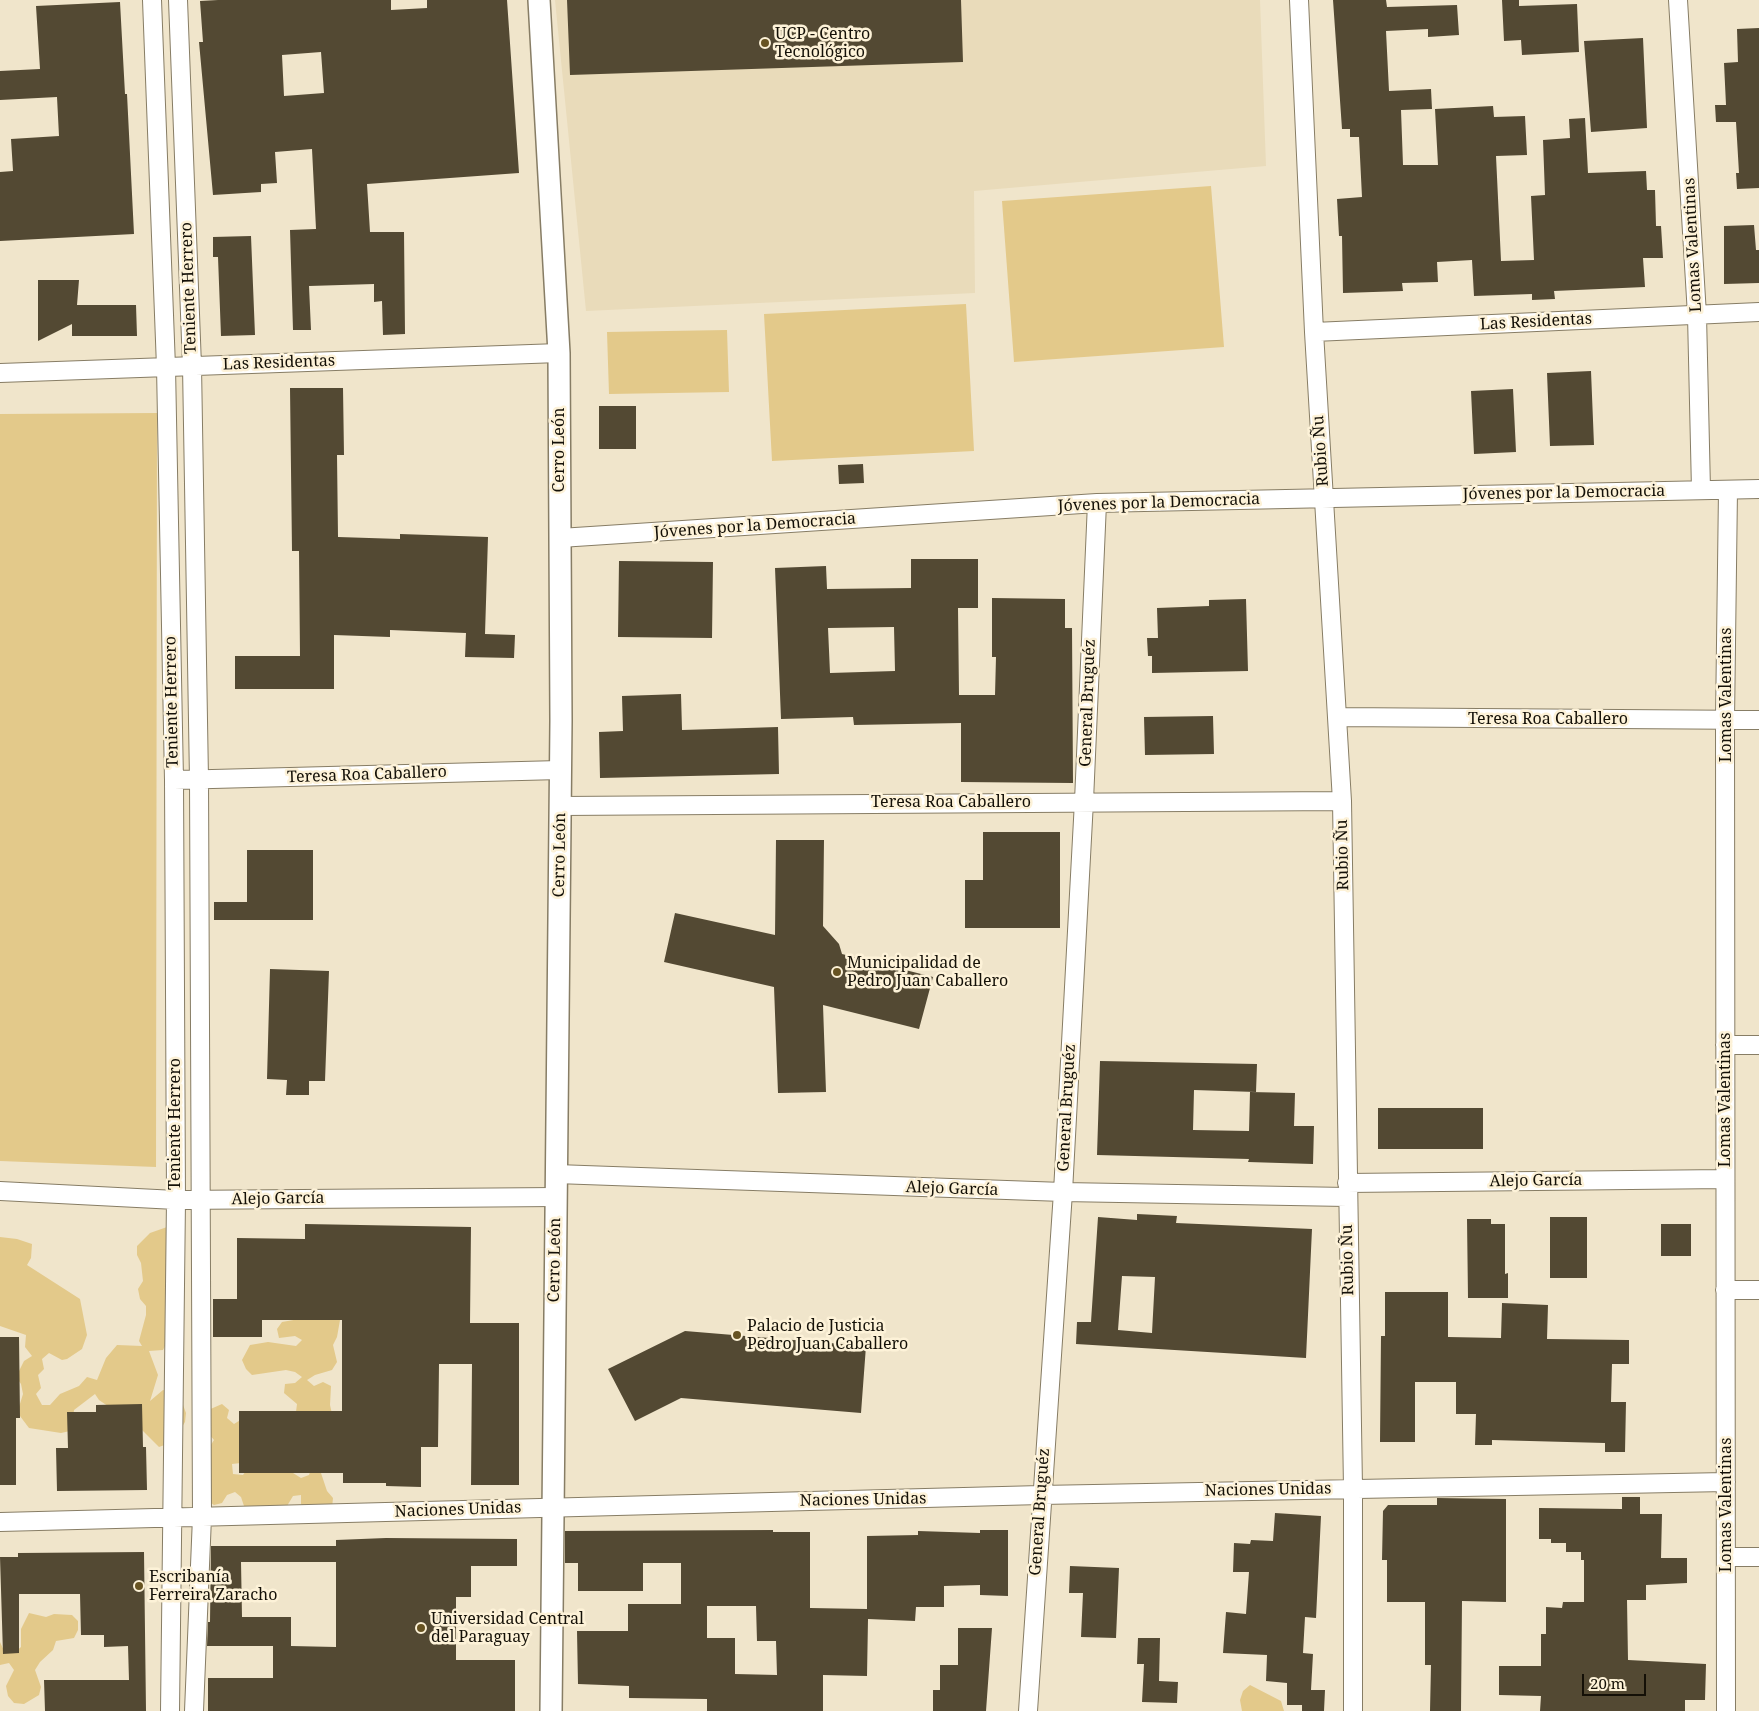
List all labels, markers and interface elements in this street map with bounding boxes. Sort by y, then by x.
place label: UCP - Centro Tecnológico [775,24,870,62]
marker: UCP - Centro Tecnológico [759,37,771,49]
street label: Lomas Valentinas [1680,177,1706,313]
street label: Teniente Herrero [177,222,201,354]
street label: Las Residentas [1479,309,1593,335]
street label: Las Residentas [223,351,335,375]
street label: Cerro León [549,408,569,492]
street label: Rubio Ñu [1309,415,1333,487]
street label: Jóvenes por la Democracia [1463,482,1665,504]
street label: Jóvenes por la Democracia [1057,490,1261,516]
street label: Jóvenes por la Democracia [653,509,857,543]
street label: Lomas Valentinas [1716,628,1736,762]
street label: Teniente Herrero [161,636,183,768]
street label: General Bruguéz [1076,639,1100,767]
street label: Teresa Roa Caballero [1468,709,1628,729]
street label: Teresa Roa Caballero [287,763,447,787]
street label: Teresa Roa Caballero [871,792,1031,812]
street label: Cerro León [550,812,570,898]
street label: Rubio Ñu [1333,819,1353,891]
place label: Municipalidad de Pedro Juan Caballero [847,953,1008,991]
marker: Municipalidad de Pedro Juan Caballero [831,966,843,978]
street label: Lomas Valentinas [1715,1033,1735,1167]
street label: General Bruguéz [1054,1044,1080,1172]
street label: Teniente Herrero [165,1058,185,1190]
street label: Alejo García [1489,1171,1583,1191]
street label: Alejo García [905,1178,999,1200]
street label: Alejo García [231,1189,325,1209]
street label: Cerro León [545,1217,565,1303]
street label: Rubio Ñu [1338,1224,1358,1296]
place label: Palacio de Justicia Pedro Juan Caballero [747,1316,908,1354]
marker: Palacio de Justicia Pedro Juan Caballero [731,1329,743,1341]
street label: Lomas Valentinas [1716,1438,1736,1572]
street label: General Bruguéz [1026,1448,1054,1576]
street label: Naciones Unidas [1205,1479,1331,1501]
street label: Naciones Unidas [800,1489,926,1511]
street label: Naciones Unidas [394,1498,522,1522]
place label: Escribanía Ferreira Zaracho [149,1567,277,1605]
marker: Escribanía Ferreira Zaracho [133,1580,145,1592]
place label: Universidad Central del Paraguay [431,1609,584,1647]
marker: Universidad Central del Paraguay [415,1622,427,1634]
scale bar [1584,1664,1648,1696]
text: 20 m [1590,1673,1625,1693]

